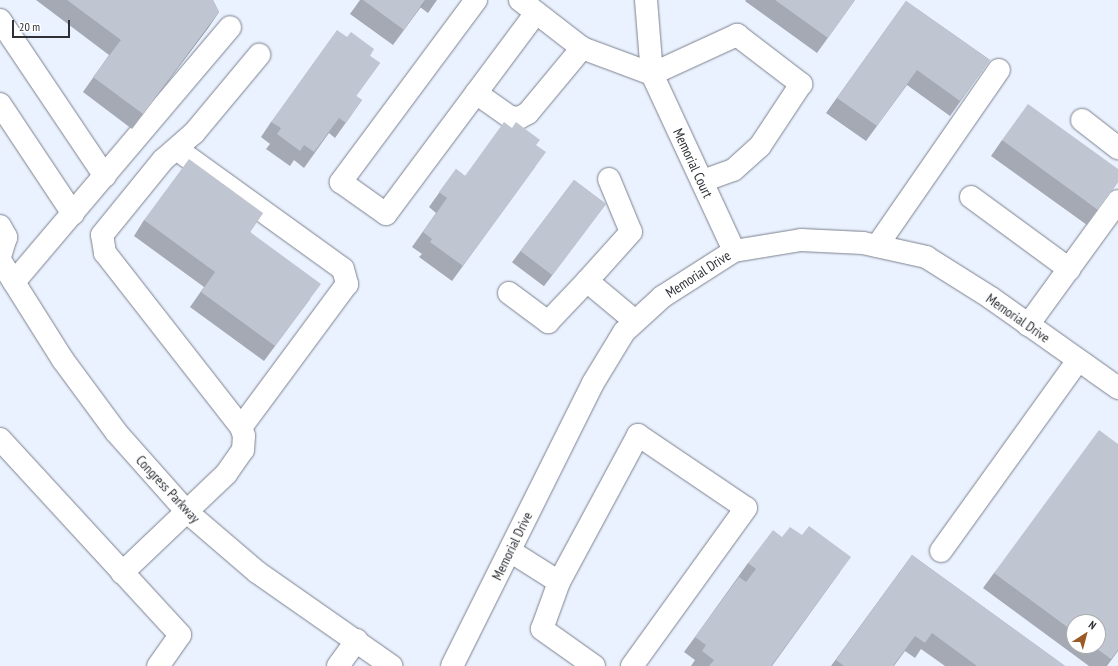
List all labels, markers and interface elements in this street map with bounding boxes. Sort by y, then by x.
scale bar [14,12,72,38]
text: 20 m [19,19,40,34]
street label: Memorial Court [670,126,716,200]
street label: Memorial Drive [662,247,734,301]
street label: Memorial Drive [983,290,1053,346]
street label: Congress Parkway [132,452,204,526]
street label: Memorial Drive [488,509,536,583]
north arrow [1066,614,1106,654]
text: N [1086,618,1099,633]

